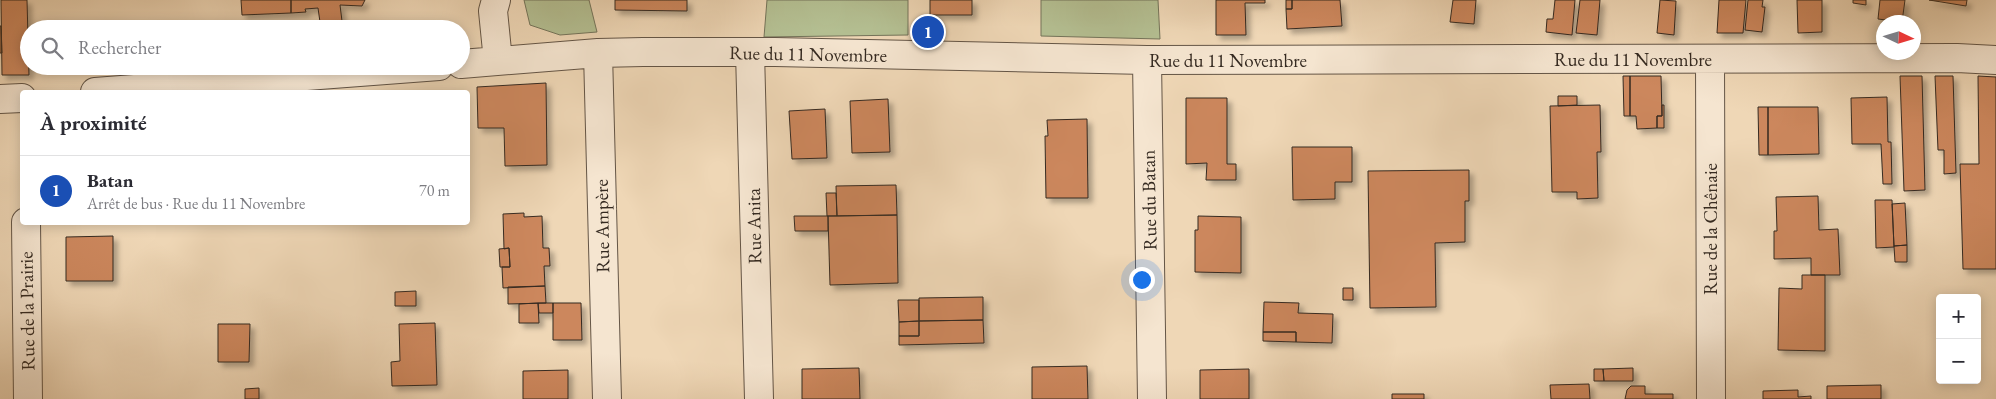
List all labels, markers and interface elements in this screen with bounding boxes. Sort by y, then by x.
pin: 1 [912,13,944,51]
north arrow [1876,15,1921,60]
search box [20,20,470,75]
icon: search [38,34,66,62]
text: Rechercher [78,35,161,60]
street label: Rue du 11 Novembre [729,40,887,68]
street label: Rue du 11 Novembre [1554,47,1712,72]
street label: Rue du 11 Novembre [1149,48,1307,73]
text: À proximité [40,109,147,136]
street label: Rue du Batan [1136,150,1162,250]
street label: Rue de la Chênaie [1698,163,1723,295]
text: Batan [87,168,133,193]
street label: Rue Ampère [589,179,615,273]
text: 1 [52,180,60,201]
text: 70 m [419,180,450,201]
street label: Rue Anita [741,187,767,264]
text: Arrêt de bus · Rue du 11 Novembre [87,193,305,214]
street label: Rue de la Prairie [13,251,41,371]
your location [1129,267,1155,293]
map controls [1936,294,1981,384]
button: + [1936,294,1981,339]
button: − [1936,339,1981,384]

